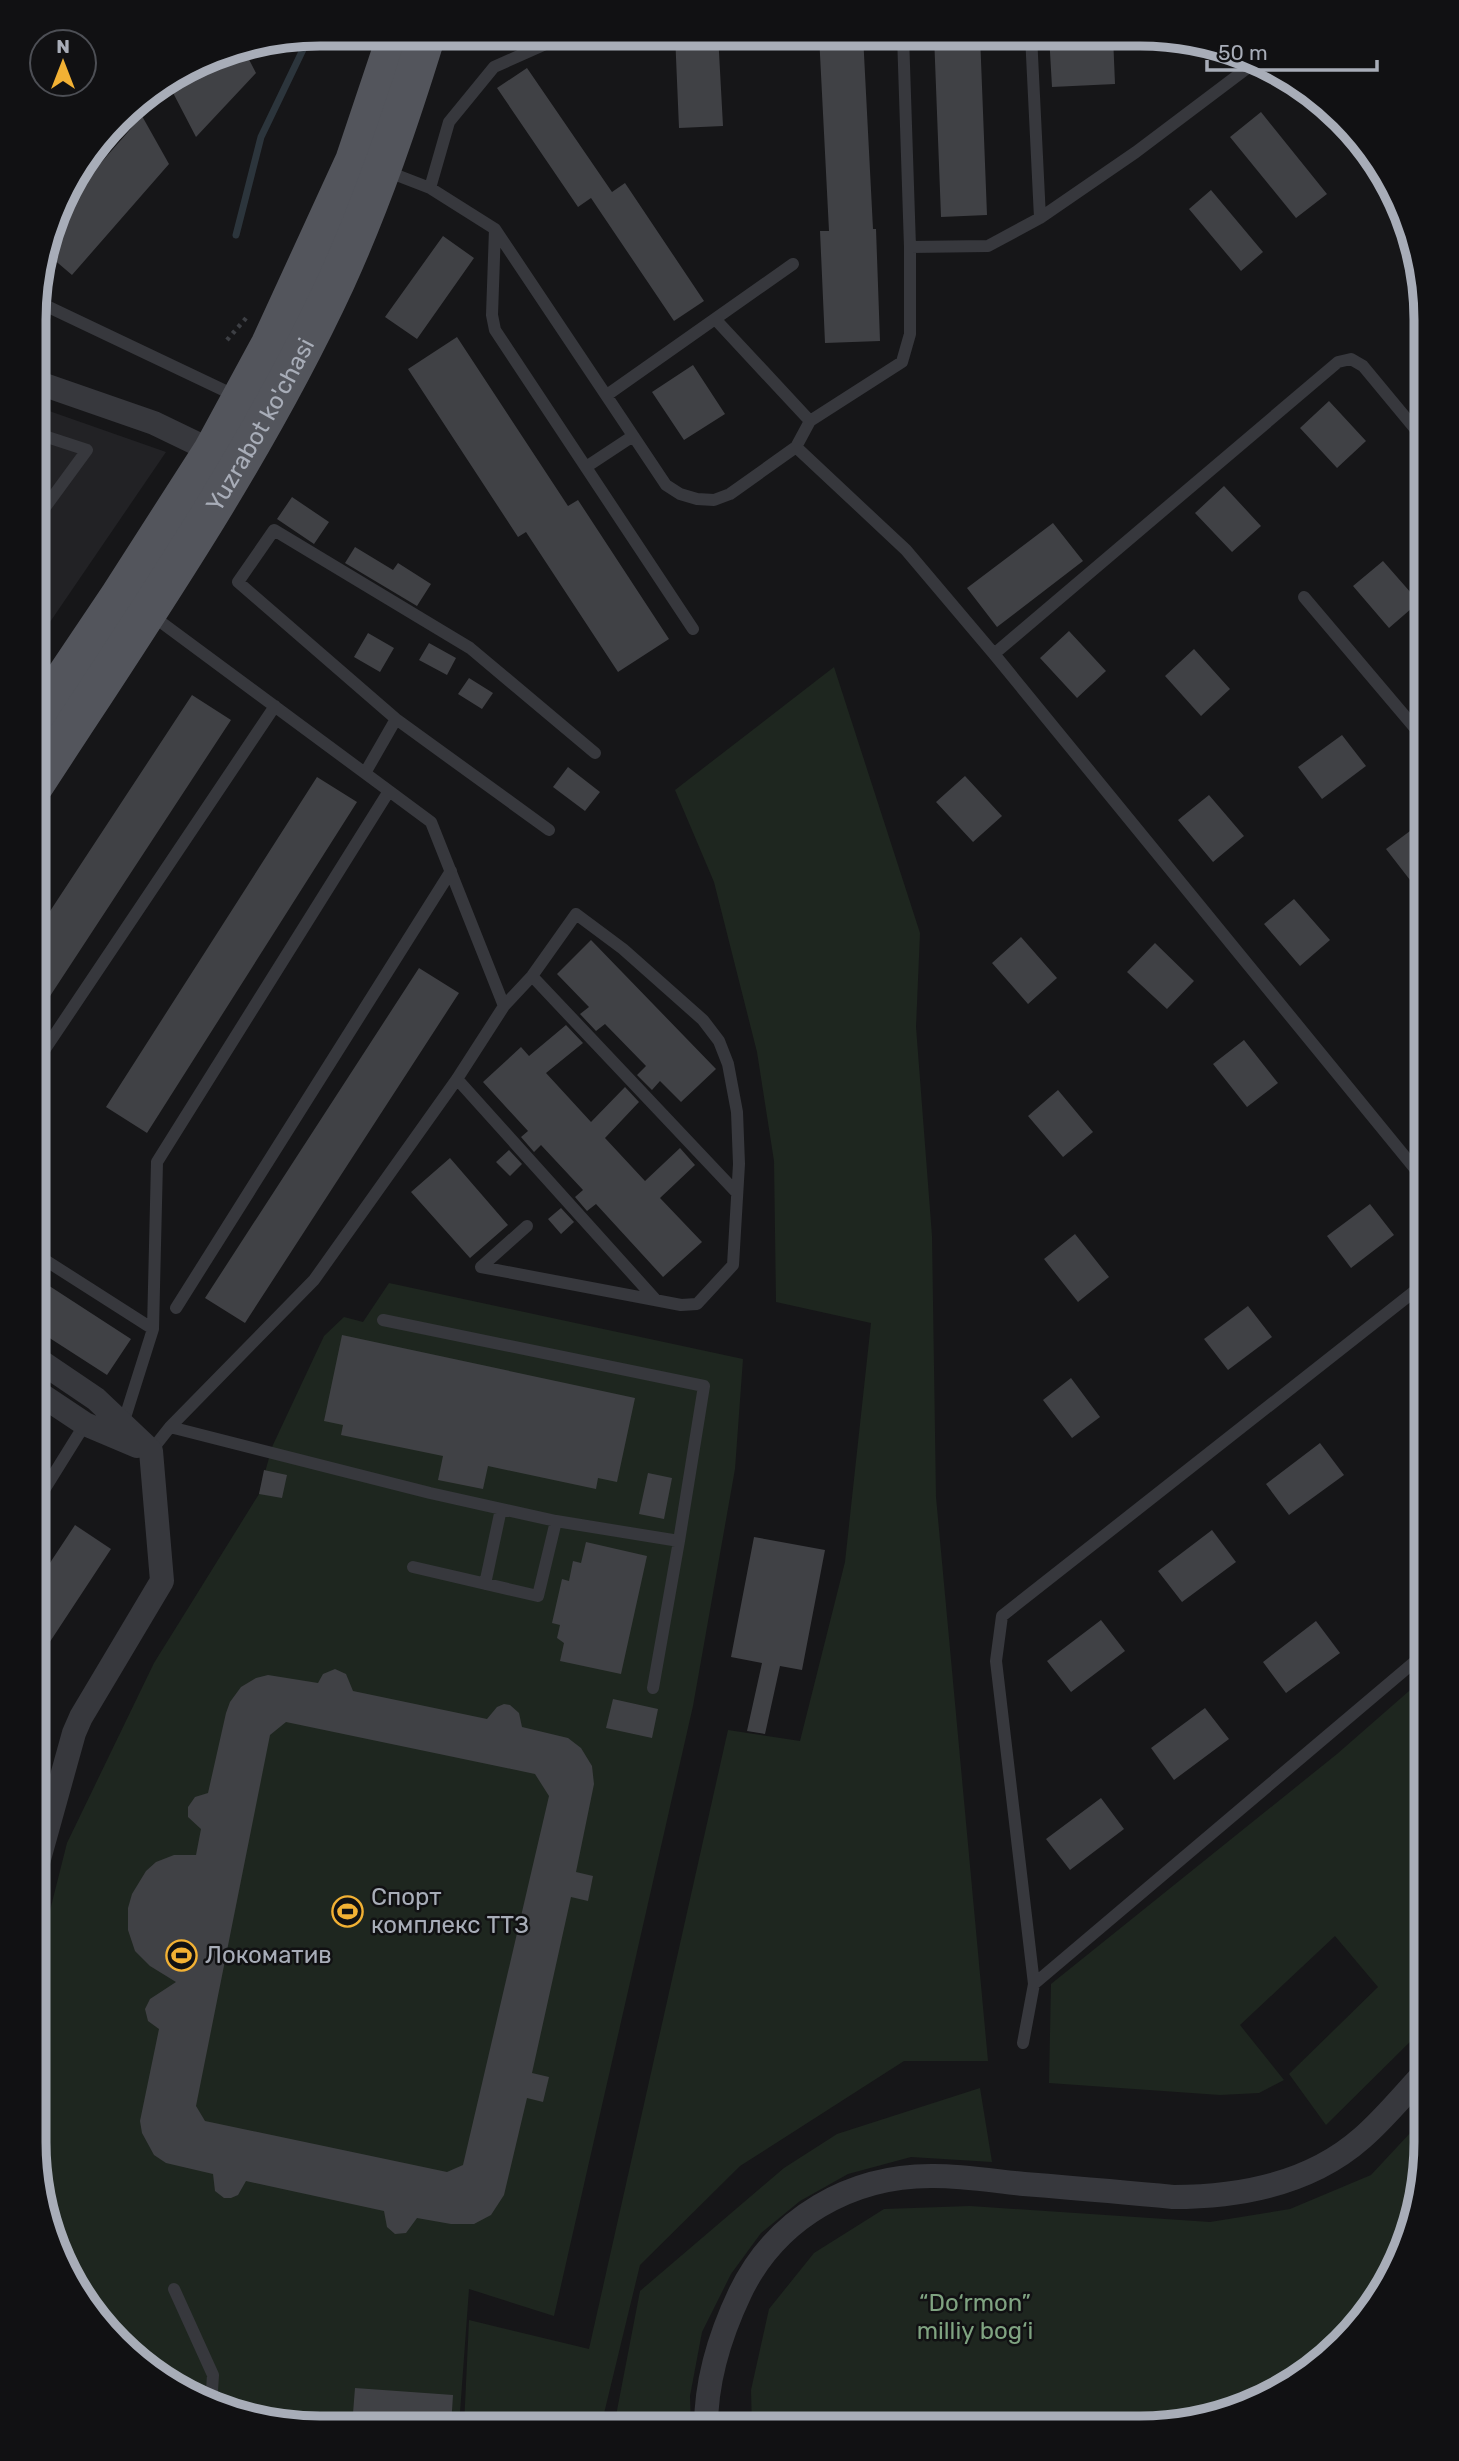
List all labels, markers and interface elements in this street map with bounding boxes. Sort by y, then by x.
north arrow [28,28,98,98]
scale bar [1207,28,1377,72]
text: N [56,35,70,58]
text: 50 m [1218,40,1268,65]
street label: Yuzrabot ko'chasi [201,334,320,517]
place label: Спорт комплекс ТТЗ [371,1883,529,1939]
sports icon: Спорт комплекс ТТЗ [331,1894,365,1928]
sports icon: Локоматив [165,1938,199,1972]
place label: Локоматив [205,1941,332,1969]
park label: “Do‘rmon” milliy bog‘i [917,2289,1033,2345]

